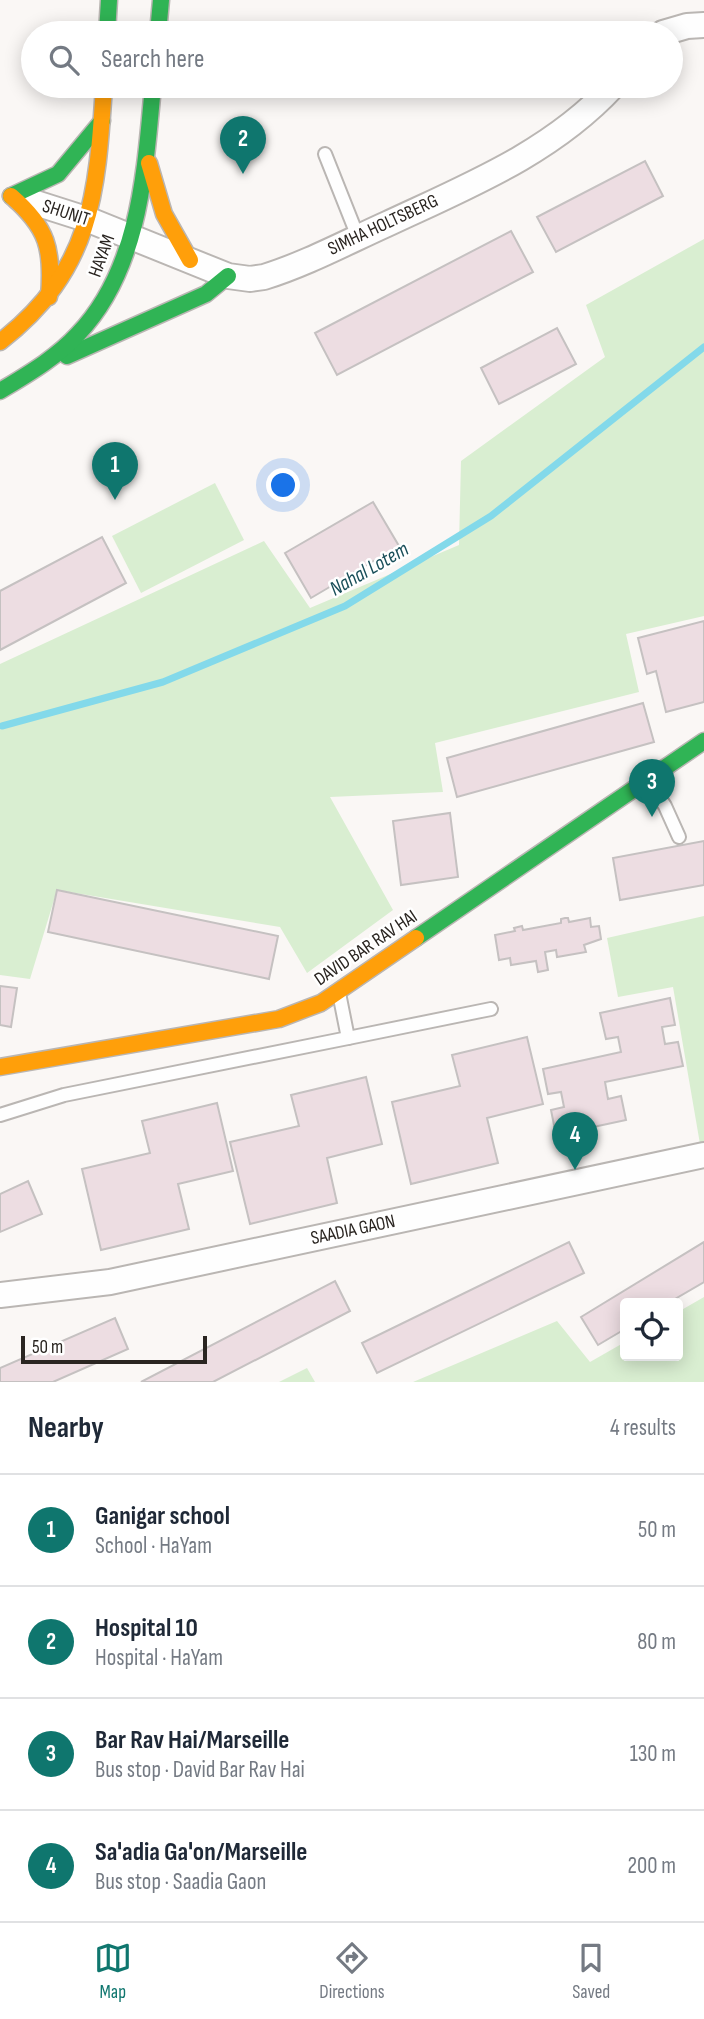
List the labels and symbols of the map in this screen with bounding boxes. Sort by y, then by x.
pin: 2 [220,116,266,174]
street label: SIMHA HOLTSBERG [324,189,442,261]
street label: SHUNIT [39,195,93,232]
street label: HAYAM [84,232,120,280]
pin: 1 [92,442,138,500]
your location [266,468,300,502]
water label: Nahal Lotem [325,536,413,602]
pin: 3 [629,759,675,817]
street label: DAVID BAR RAV HAI [310,905,422,991]
pin: 4 [552,1112,598,1170]
street label: SAADIA GAON [309,1210,397,1250]
scale bar [21,1333,206,1365]

